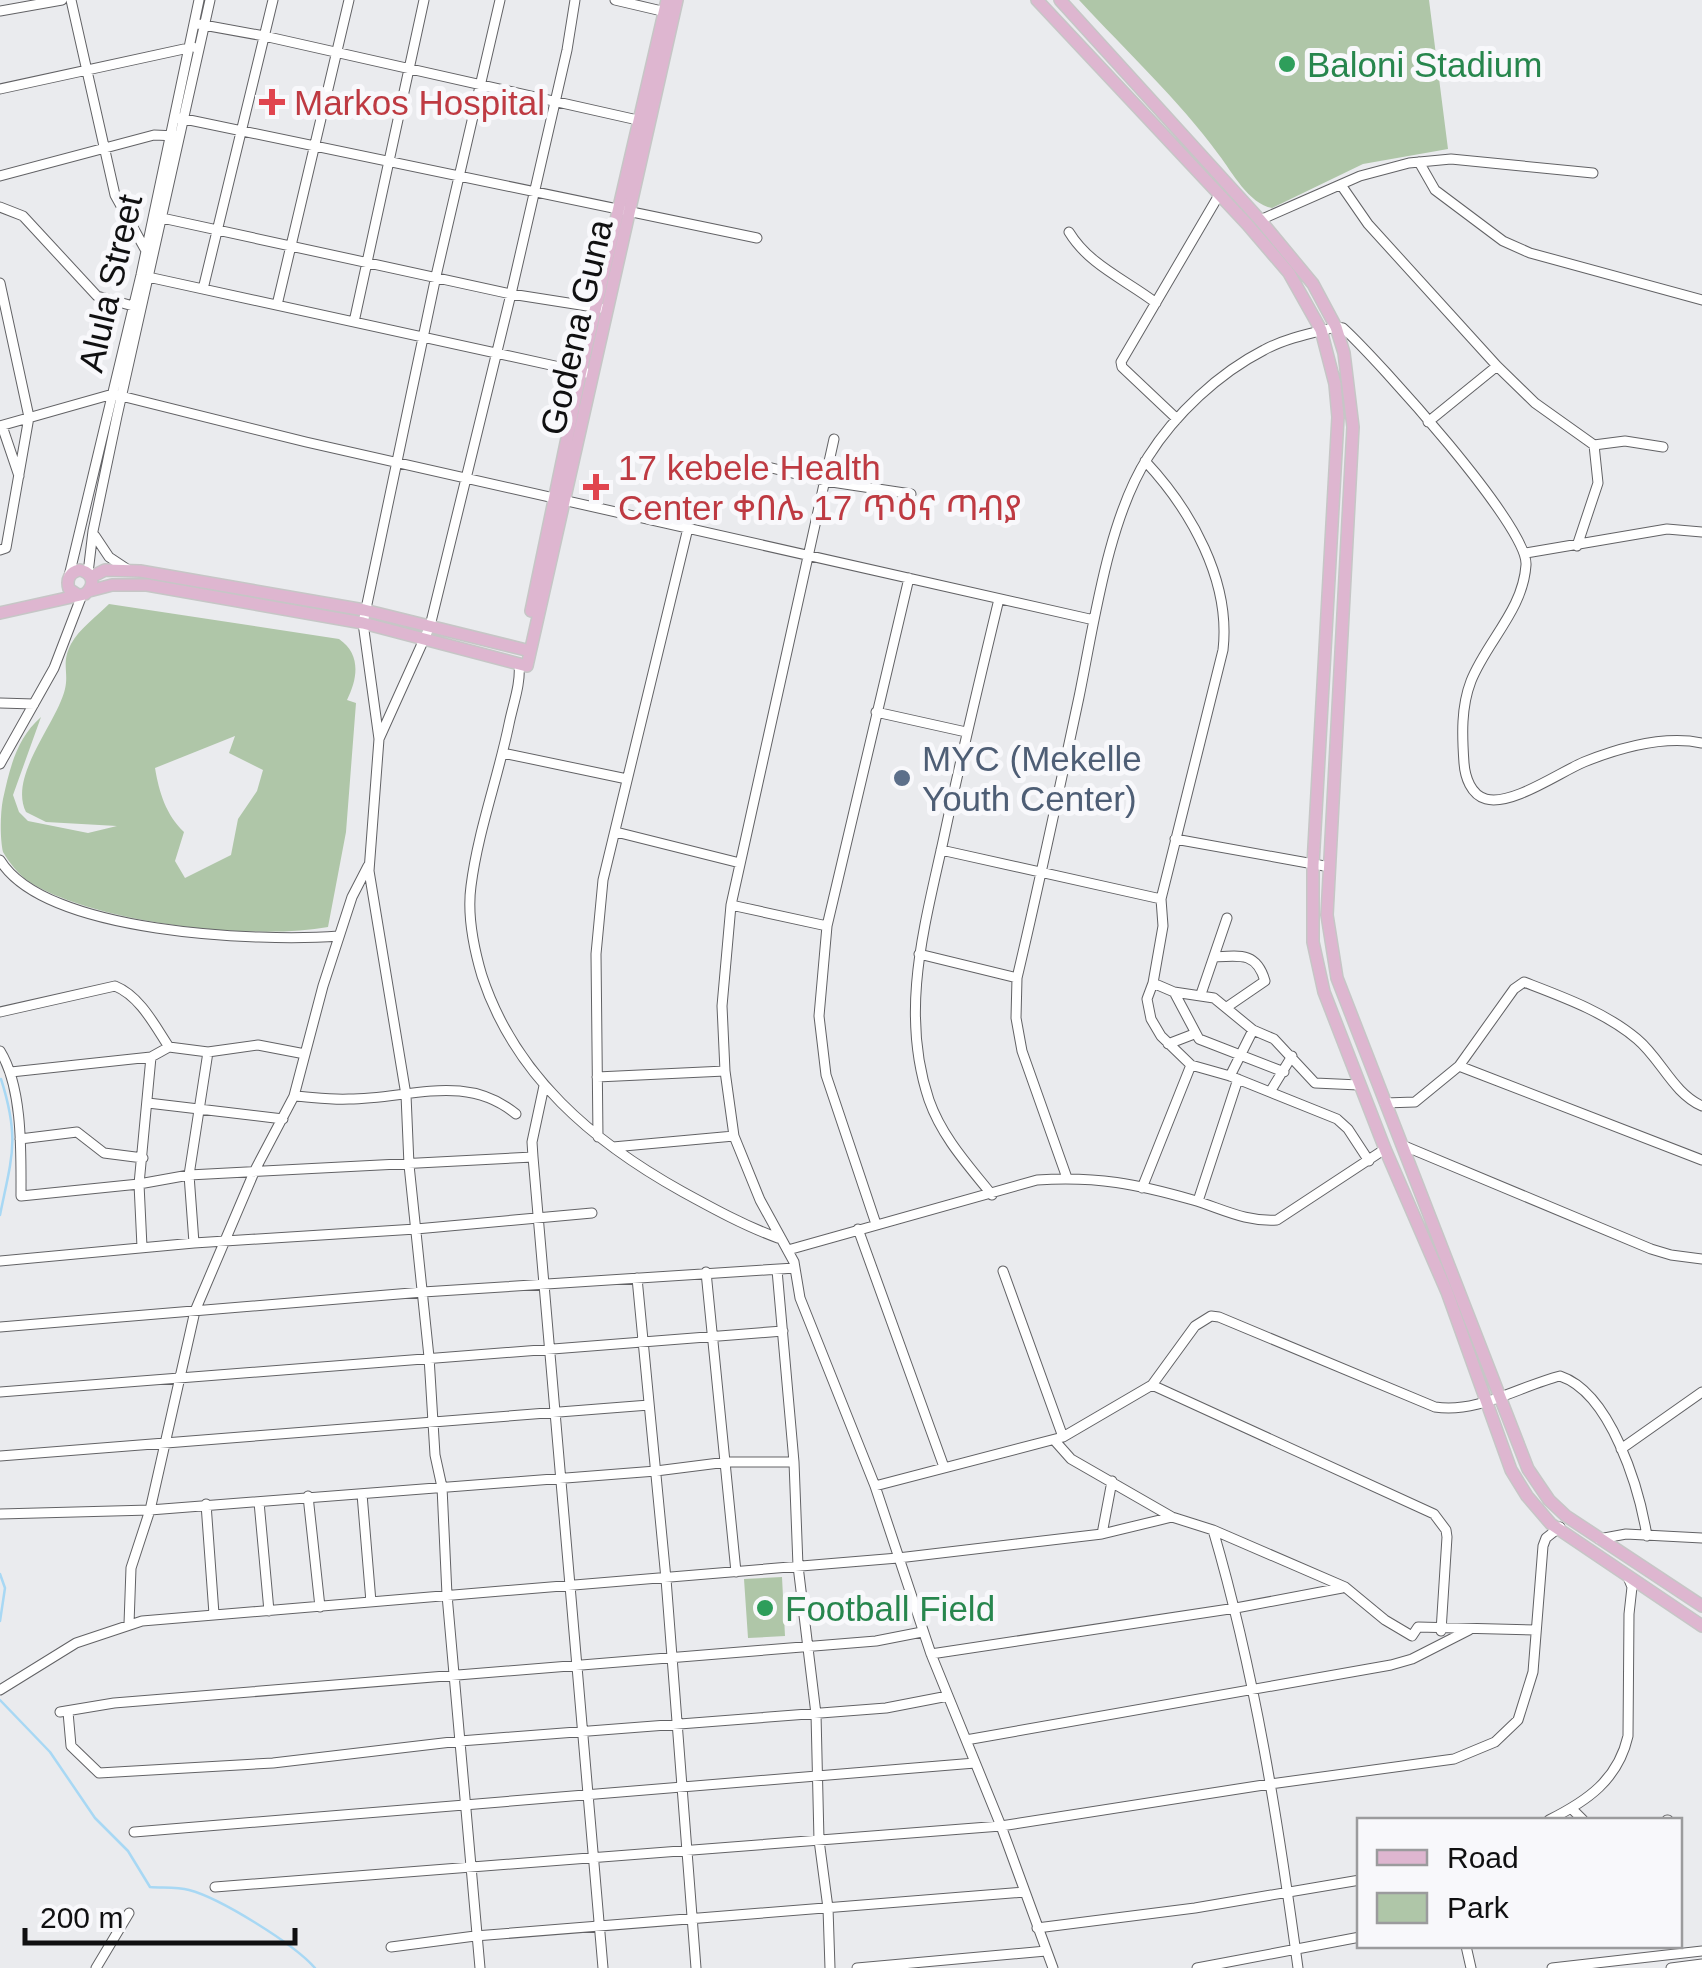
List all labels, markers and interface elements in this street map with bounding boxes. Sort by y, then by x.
place label: Baloni Stadium [1307,45,1542,84]
marker: Baloni Stadium [1276,53,1298,75]
place label: Markos Hospital [294,83,545,122]
marker: Markos Hospital [259,89,285,115]
street label: Alula Street [71,190,149,376]
street label: Godena Guna [532,215,620,439]
place label: 17 kebele Health Center ቀበሌ 17 ጥዕና ጣብያ [618,448,1021,527]
marker: 17 kebele Health Center ቀበሌ 17 ጥዕና ጣብያ [583,474,609,500]
place label: MYC (Mekelle Youth Center) [922,739,1142,818]
marker: MYC (Mekelle Youth Center) [891,767,913,789]
place label: Football Field [785,1589,995,1628]
marker: Football Field [754,1597,776,1619]
legend [1357,1818,1682,1948]
text: Road [1447,1841,1519,1874]
scale bar [25,1883,295,1945]
text: Park [1447,1891,1510,1924]
text: 200 m [40,1901,123,1934]

